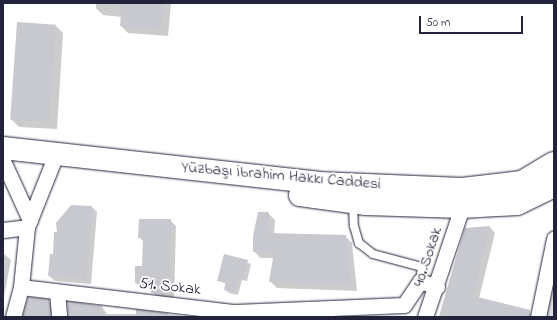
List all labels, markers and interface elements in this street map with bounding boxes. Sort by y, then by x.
scale bar [421,8,525,34]
text: 50 m [426,14,450,32]
street label: Yüzbaşı İbrahim Hakkı Caddesi [180,158,382,194]
street label: 40. Sokak [409,225,447,289]
street label: 51. Sokak [138,274,202,300]

